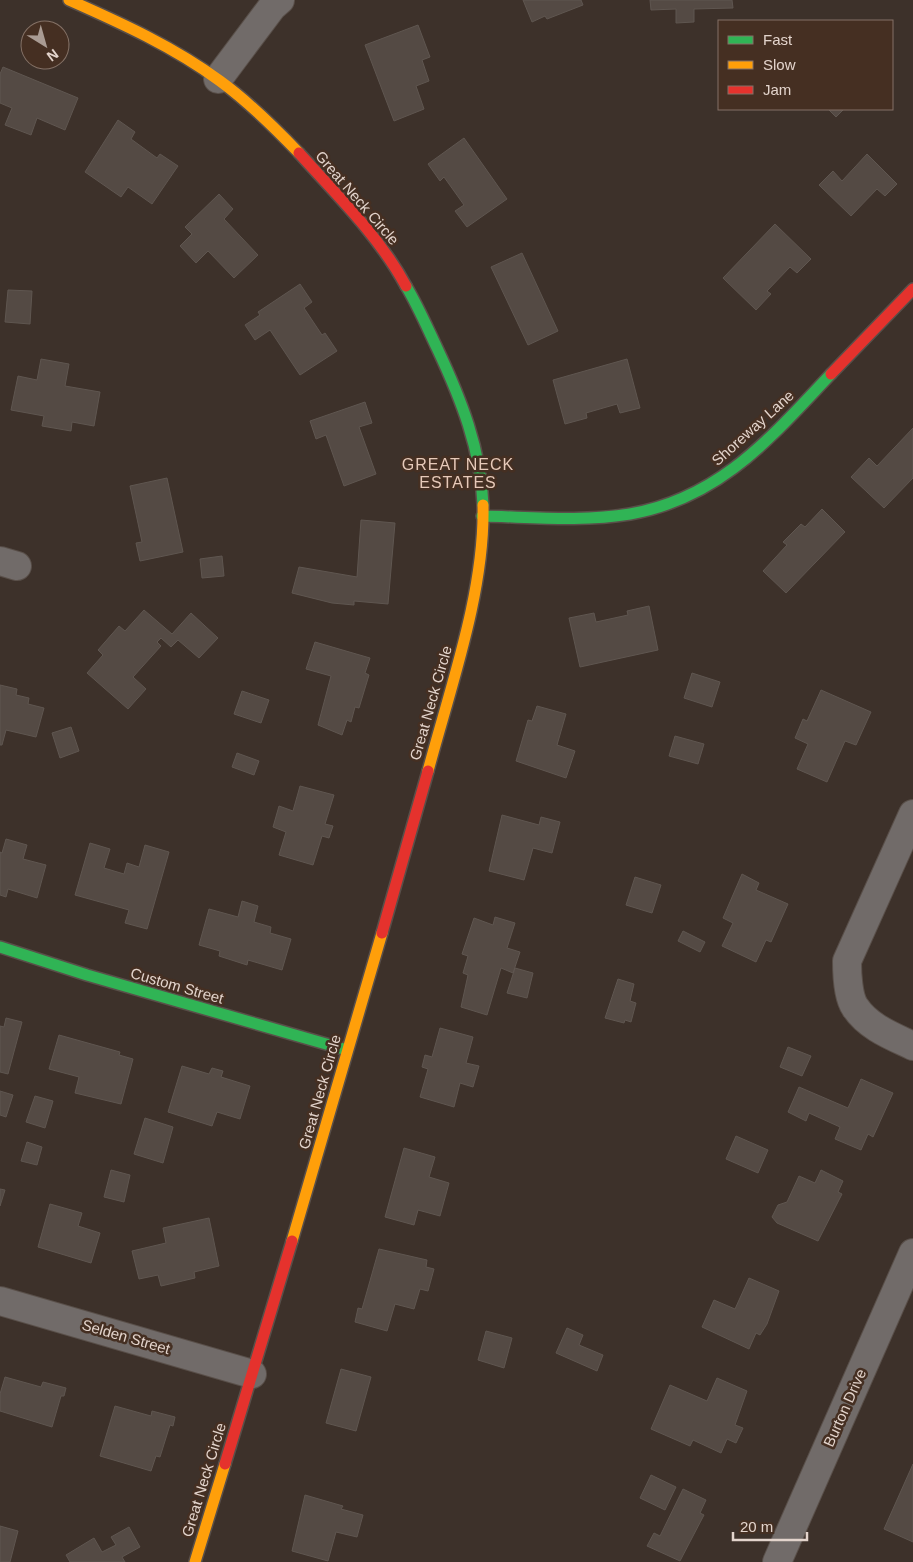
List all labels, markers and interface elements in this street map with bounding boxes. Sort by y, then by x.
north arrow [20,20,70,70]
legend [718,20,893,110]
text: Fast [763,31,793,48]
text: N [44,46,62,65]
text: Slow [763,56,796,73]
text: Jam [763,81,791,98]
street label: Great Neck Circle [312,147,403,248]
street label: Shoreway Lane [708,386,797,469]
district label: GREAT NECK ESTATES [402,456,514,491]
street label: Great Neck Circle [406,644,455,762]
street label: Custom Street [129,964,226,1007]
street label: Great Neck Circle [295,1033,344,1151]
street label: Selden Street [80,1316,173,1357]
street label: Burton Drive [820,1366,869,1449]
street label: Great Neck Circle [178,1421,229,1539]
scale bar [733,1510,807,1542]
text: 20 m [740,1518,773,1535]

